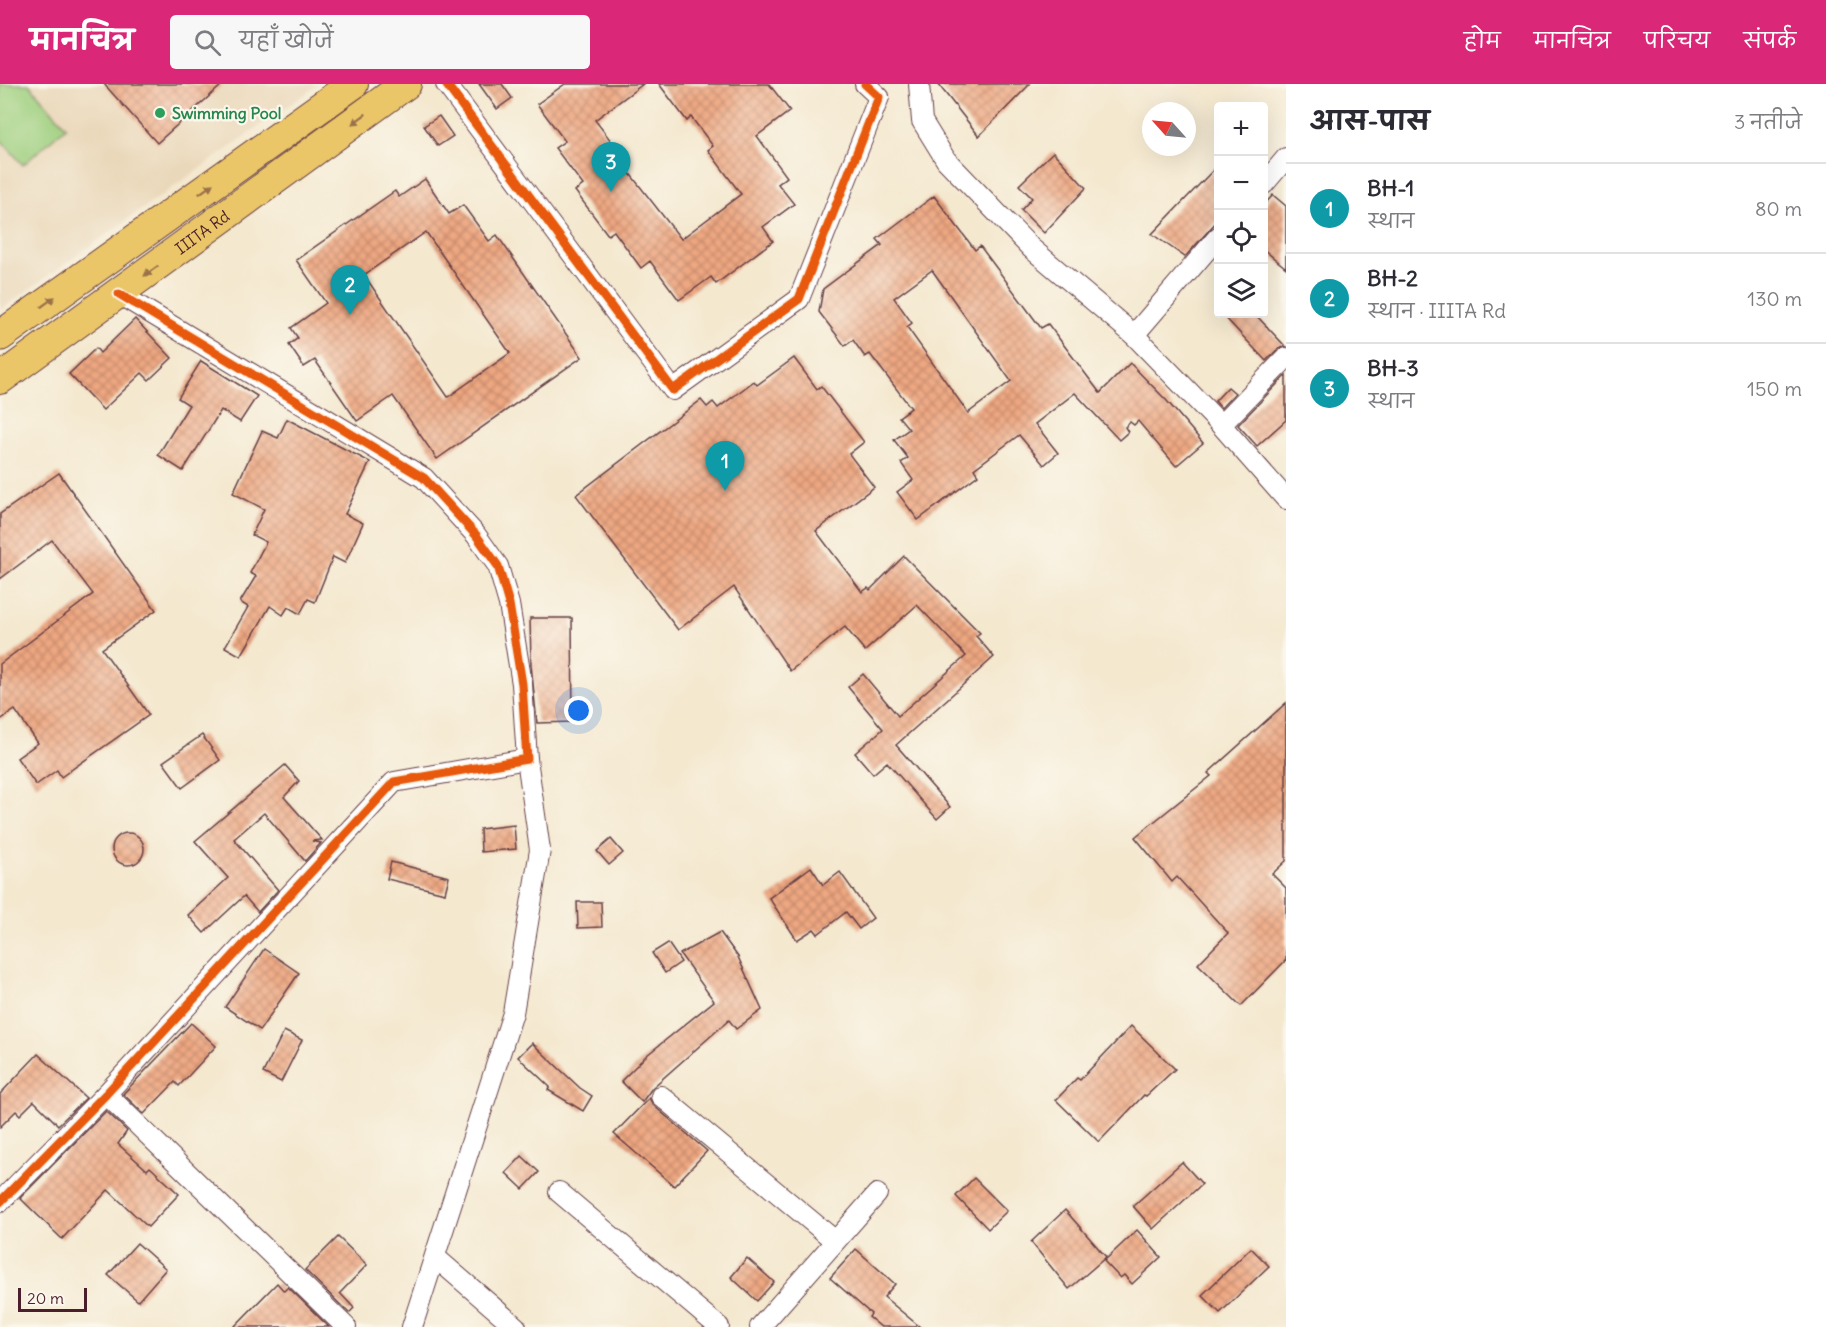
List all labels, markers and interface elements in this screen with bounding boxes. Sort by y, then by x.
search box [170,15,590,69]
text: मानचित्र [30,22,134,58]
icon: search [191,26,224,59]
text: यहाँ खोजें [239,26,333,54]
text: होम [1464,27,1501,54]
text: मानचित्र [1534,27,1611,54]
text: परिचय [1644,27,1710,54]
text: संपर्क [1743,27,1796,54]
north arrow [1142,102,1196,156]
map controls [1214,102,1268,318]
button: + [1214,102,1268,156]
place label: Swimming Pool [172,103,281,124]
text: आस-पास [1310,104,1430,137]
marker: Swimming Pool [153,106,167,120]
text: 3 नतीजे [1734,109,1802,134]
one-way arrow [351,112,367,125]
pin: 3 [592,142,630,192]
button: − [1214,156,1268,210]
text: BH-1 [1367,174,1414,202]
one-way arrow [198,183,214,195]
text: 1 [1326,196,1333,221]
text: 80 m [1755,196,1802,221]
street label: IIITA Rd [171,206,233,258]
text: स्थान [1367,208,1414,233]
button: locate [1214,210,1268,264]
button: layers [1214,264,1268,318]
text: BH-2 [1367,264,1418,292]
one-way arrow [143,265,159,277]
pin: 2 [330,266,370,315]
text: 2 [1324,286,1335,311]
text: 130 m [1747,286,1802,311]
one-way arrow [39,296,55,308]
text: स्थान · IIITA Rd [1367,298,1506,323]
text: BH-3 [1367,354,1419,382]
text: 3 [1324,376,1335,401]
text: 150 m [1747,376,1802,401]
text: स्थान [1367,388,1414,413]
pin: 1 [706,442,744,491]
your location [564,696,593,725]
scale bar [18,1285,87,1312]
text: 20 m [27,1288,64,1308]

